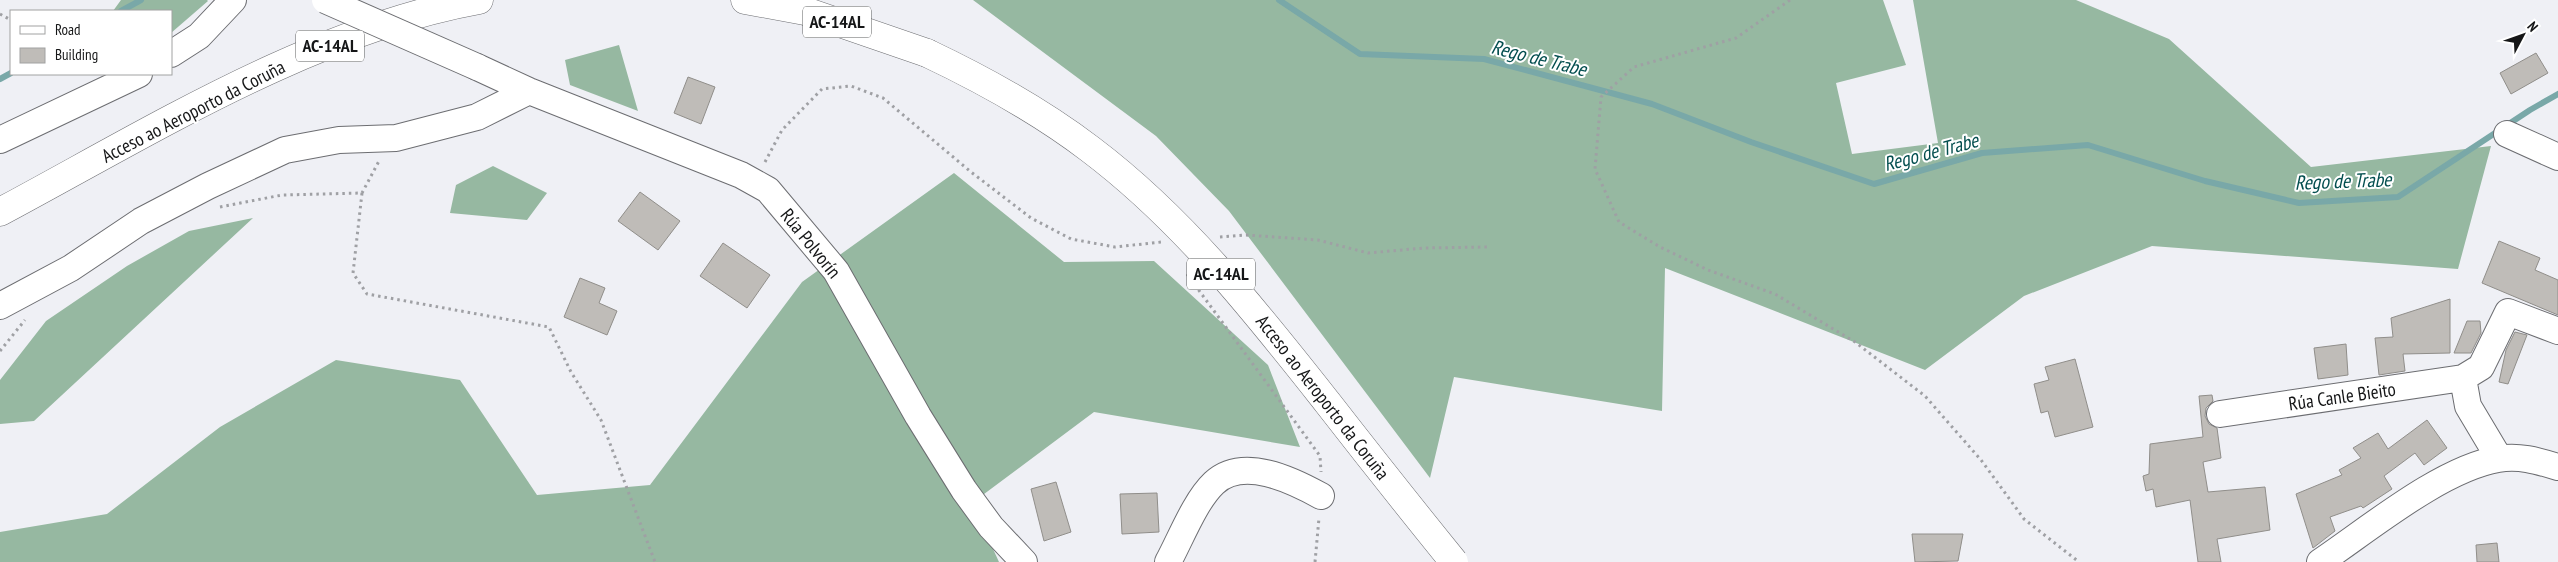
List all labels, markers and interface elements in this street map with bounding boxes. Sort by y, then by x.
road number: AC-14AL [803,7,871,38]
legend [10,10,172,75]
north arrow [2498,10,2548,60]
text: N [2524,18,2542,35]
text: Road [55,20,81,39]
road number: AC-14AL [296,30,364,61]
water label: Rego de Trabe [1489,34,1591,83]
text: Building [55,45,98,64]
street label: Acceso ao Aeroporto da Coruña [97,54,289,168]
water label: Rego de Trabe [1881,126,1983,177]
water label: Rego de Trabe [2294,166,2394,196]
street label: Rúa Polvorín [776,203,846,283]
road number: AC-14AL [1187,258,1255,290]
street label: Acceso ao Aeroporto da Coruña [1251,310,1395,484]
street label: Rúa Canle Bieito [2287,377,2397,415]

